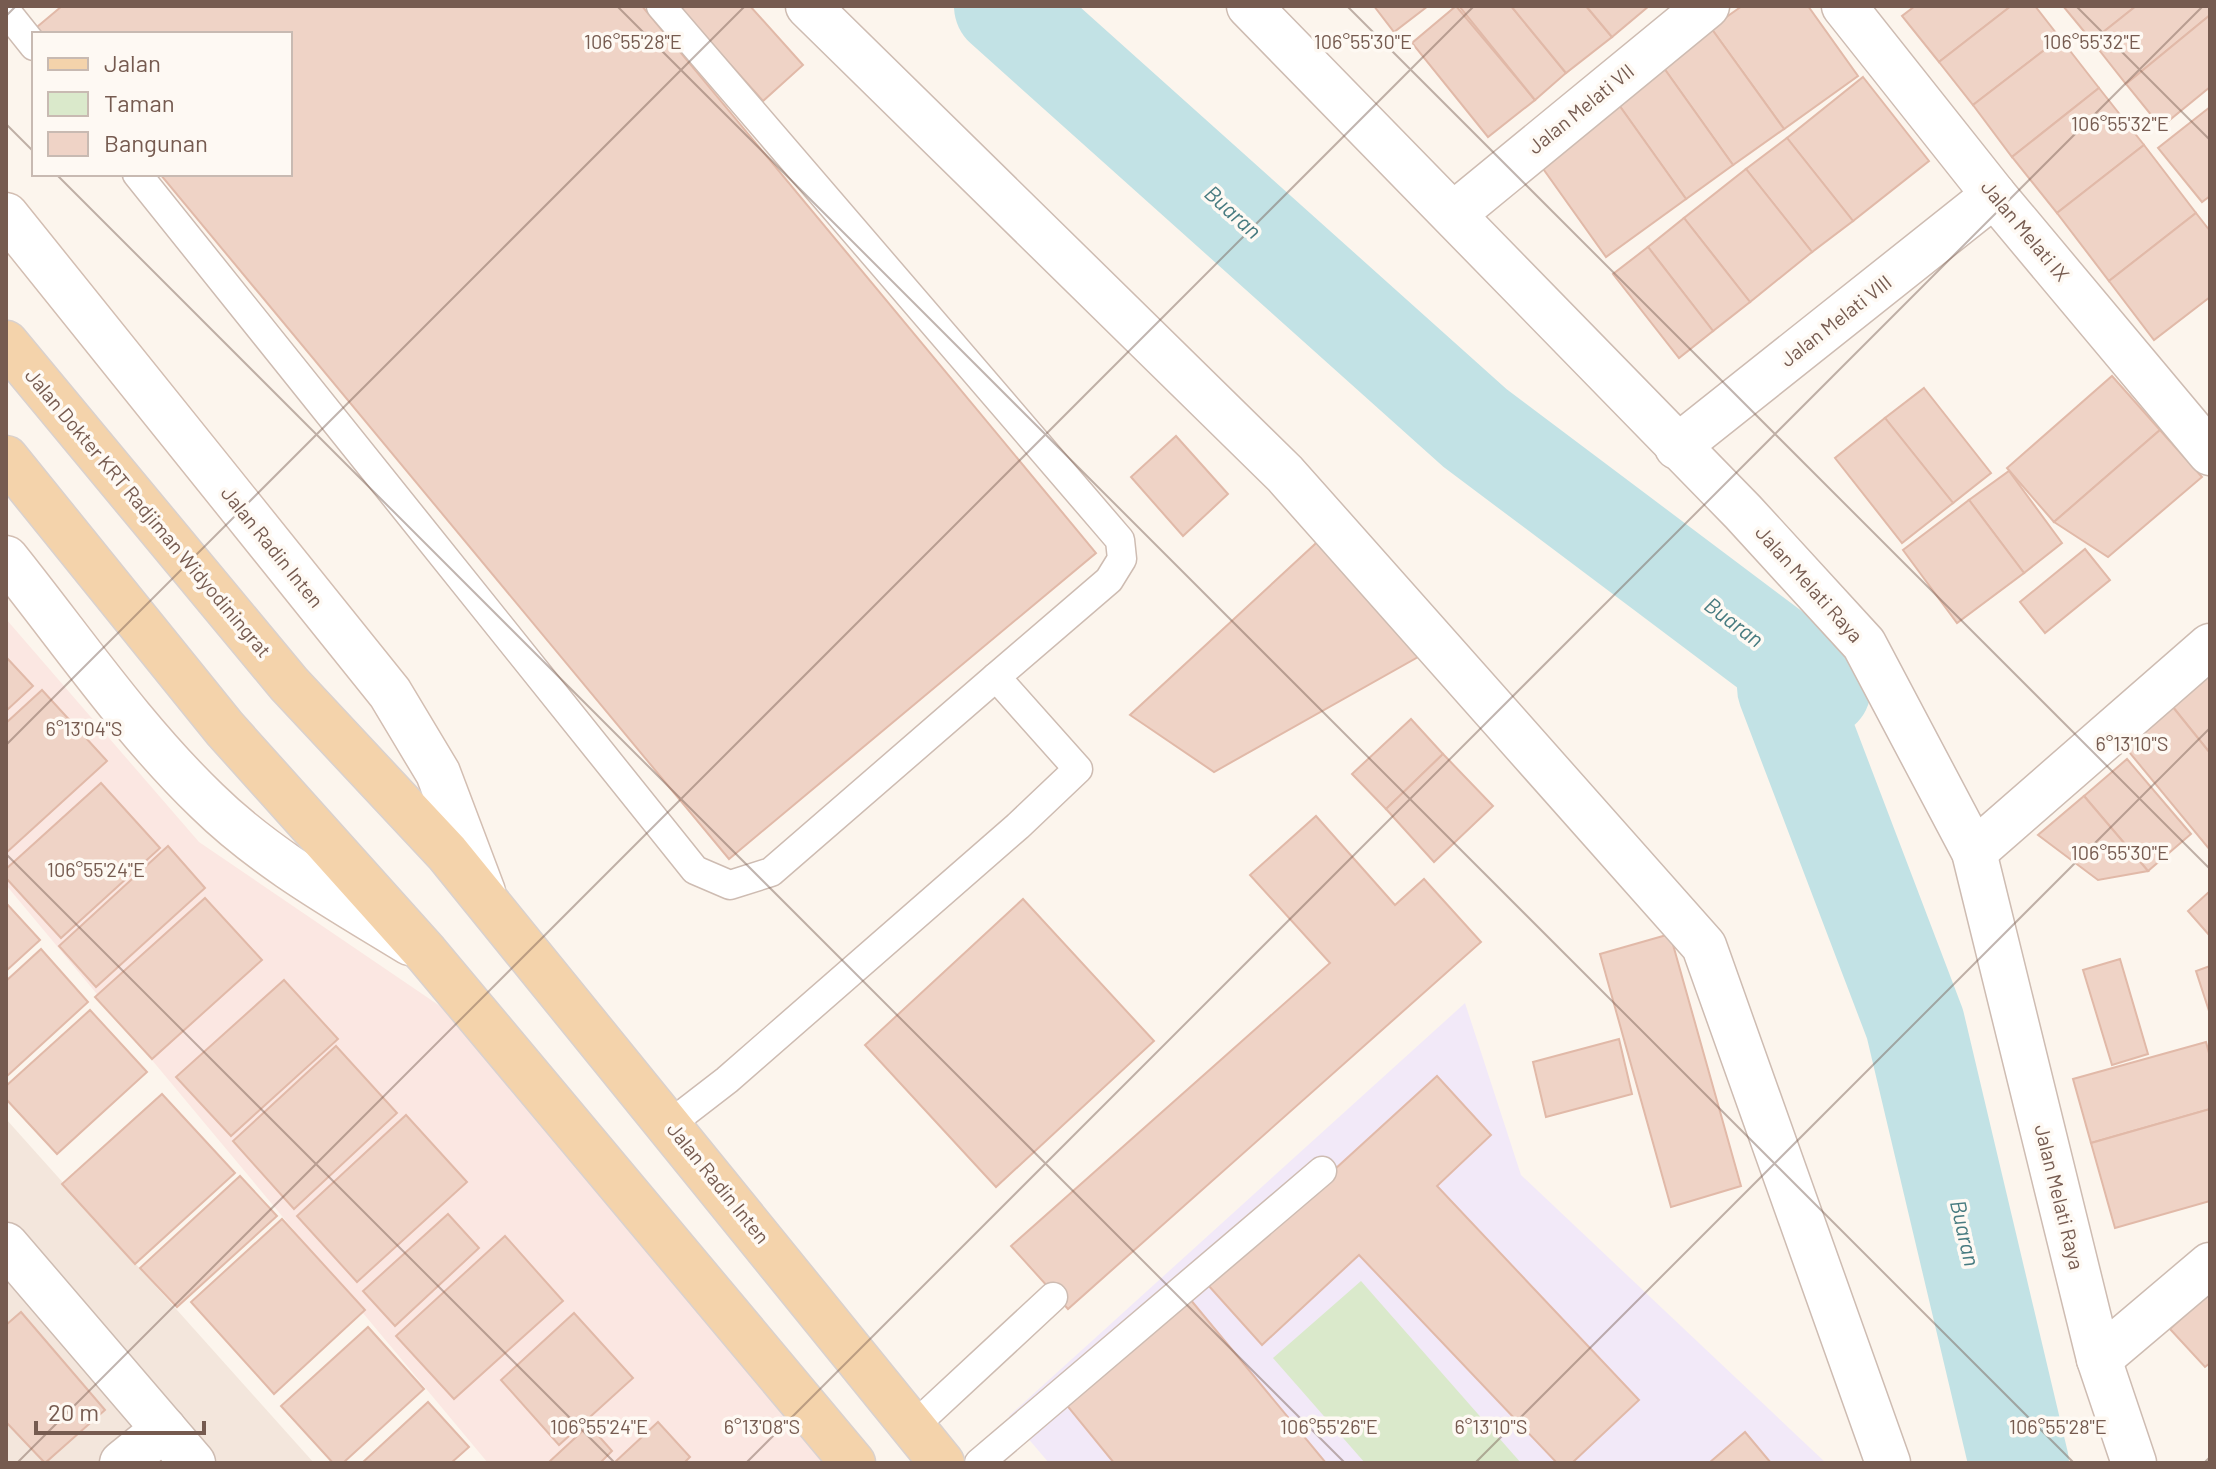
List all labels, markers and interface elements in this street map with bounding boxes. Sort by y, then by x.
text: 106°55'28"E [584,29,682,53]
text: 106°55'30"E [1314,29,1412,53]
text: 106°55'32"E [2043,29,2141,53]
legend [32,32,292,176]
text: Jalan [104,48,161,77]
street label: Jalan Melati VII [1522,58,1638,158]
text: Taman [104,88,175,117]
text: 106°55'32"E [2071,111,2169,135]
text: Bangunan [104,128,208,157]
street label: Jalan Melati IX [1977,175,2075,286]
water label: Buaran [1200,179,1267,243]
street label: Jalan Melati VIII [1775,269,1896,371]
street label: Jalan Dokter KRT Radjiman Widyodiningrat [21,363,277,662]
street label: Jalan Radin Inten [217,481,329,612]
street label: Jalan Melati Raya [1751,520,1869,647]
water label: Buaran [1700,591,1769,652]
text: 6°13'04"S [46,716,122,740]
text: 6°13'10"S [2095,731,2169,755]
text: 106°55'30"E [2071,840,2169,864]
text: 106°55'24"E [47,857,145,881]
street label: Jalan Radin Inten [663,1117,775,1248]
street label: Jalan Melati Raya [2030,1122,2090,1272]
water label: Buaran [1946,1197,1986,1268]
scale bar [36,1385,204,1435]
text: 20 m [48,1397,99,1426]
text: 106°55'24"E [550,1414,648,1438]
text: 6°13'08"S [724,1414,800,1438]
text: 106°55'26"E [1280,1414,1378,1438]
text: 6°13'10"S [1454,1414,1528,1438]
text: 106°55'28"E [2009,1414,2107,1438]

